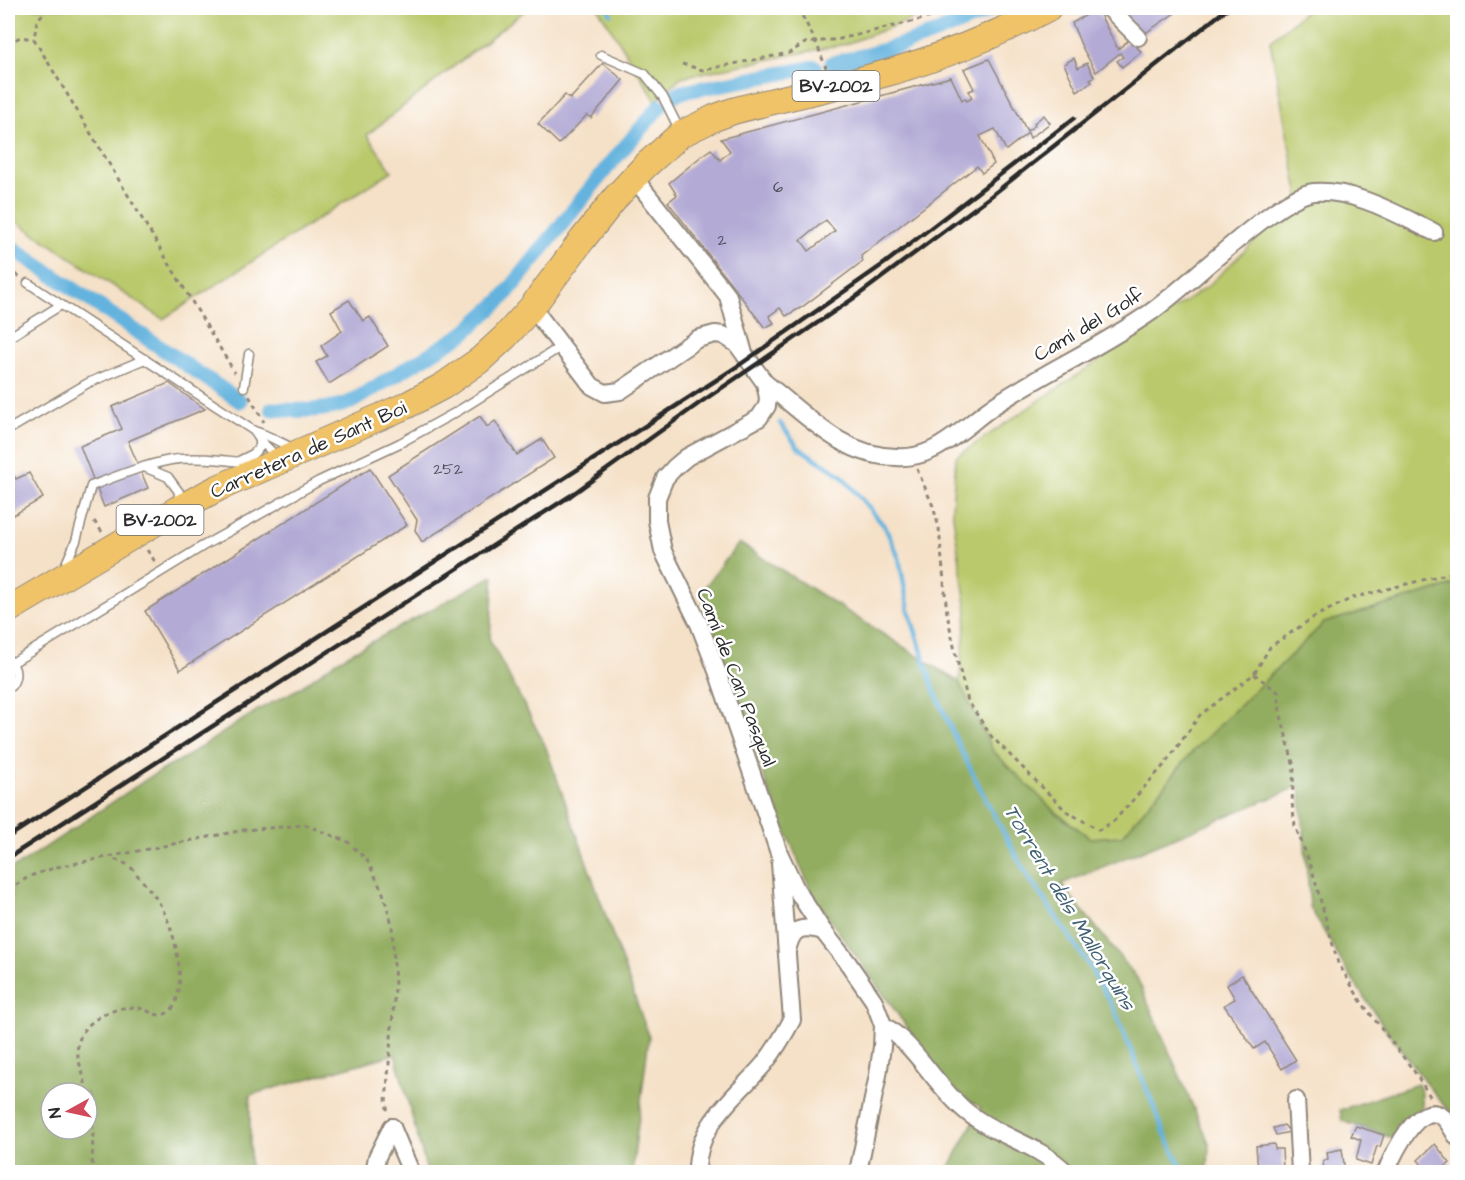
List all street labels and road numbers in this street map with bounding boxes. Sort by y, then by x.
road number: BV-2002 [792,71,880,101]
street label: Camí del Golf [1028,281,1149,369]
street label: Carretera de Sant Boi [206,394,411,506]
road number: BV-2002 [116,505,204,535]
street label: Camí de Can Pasqual [689,584,783,771]

